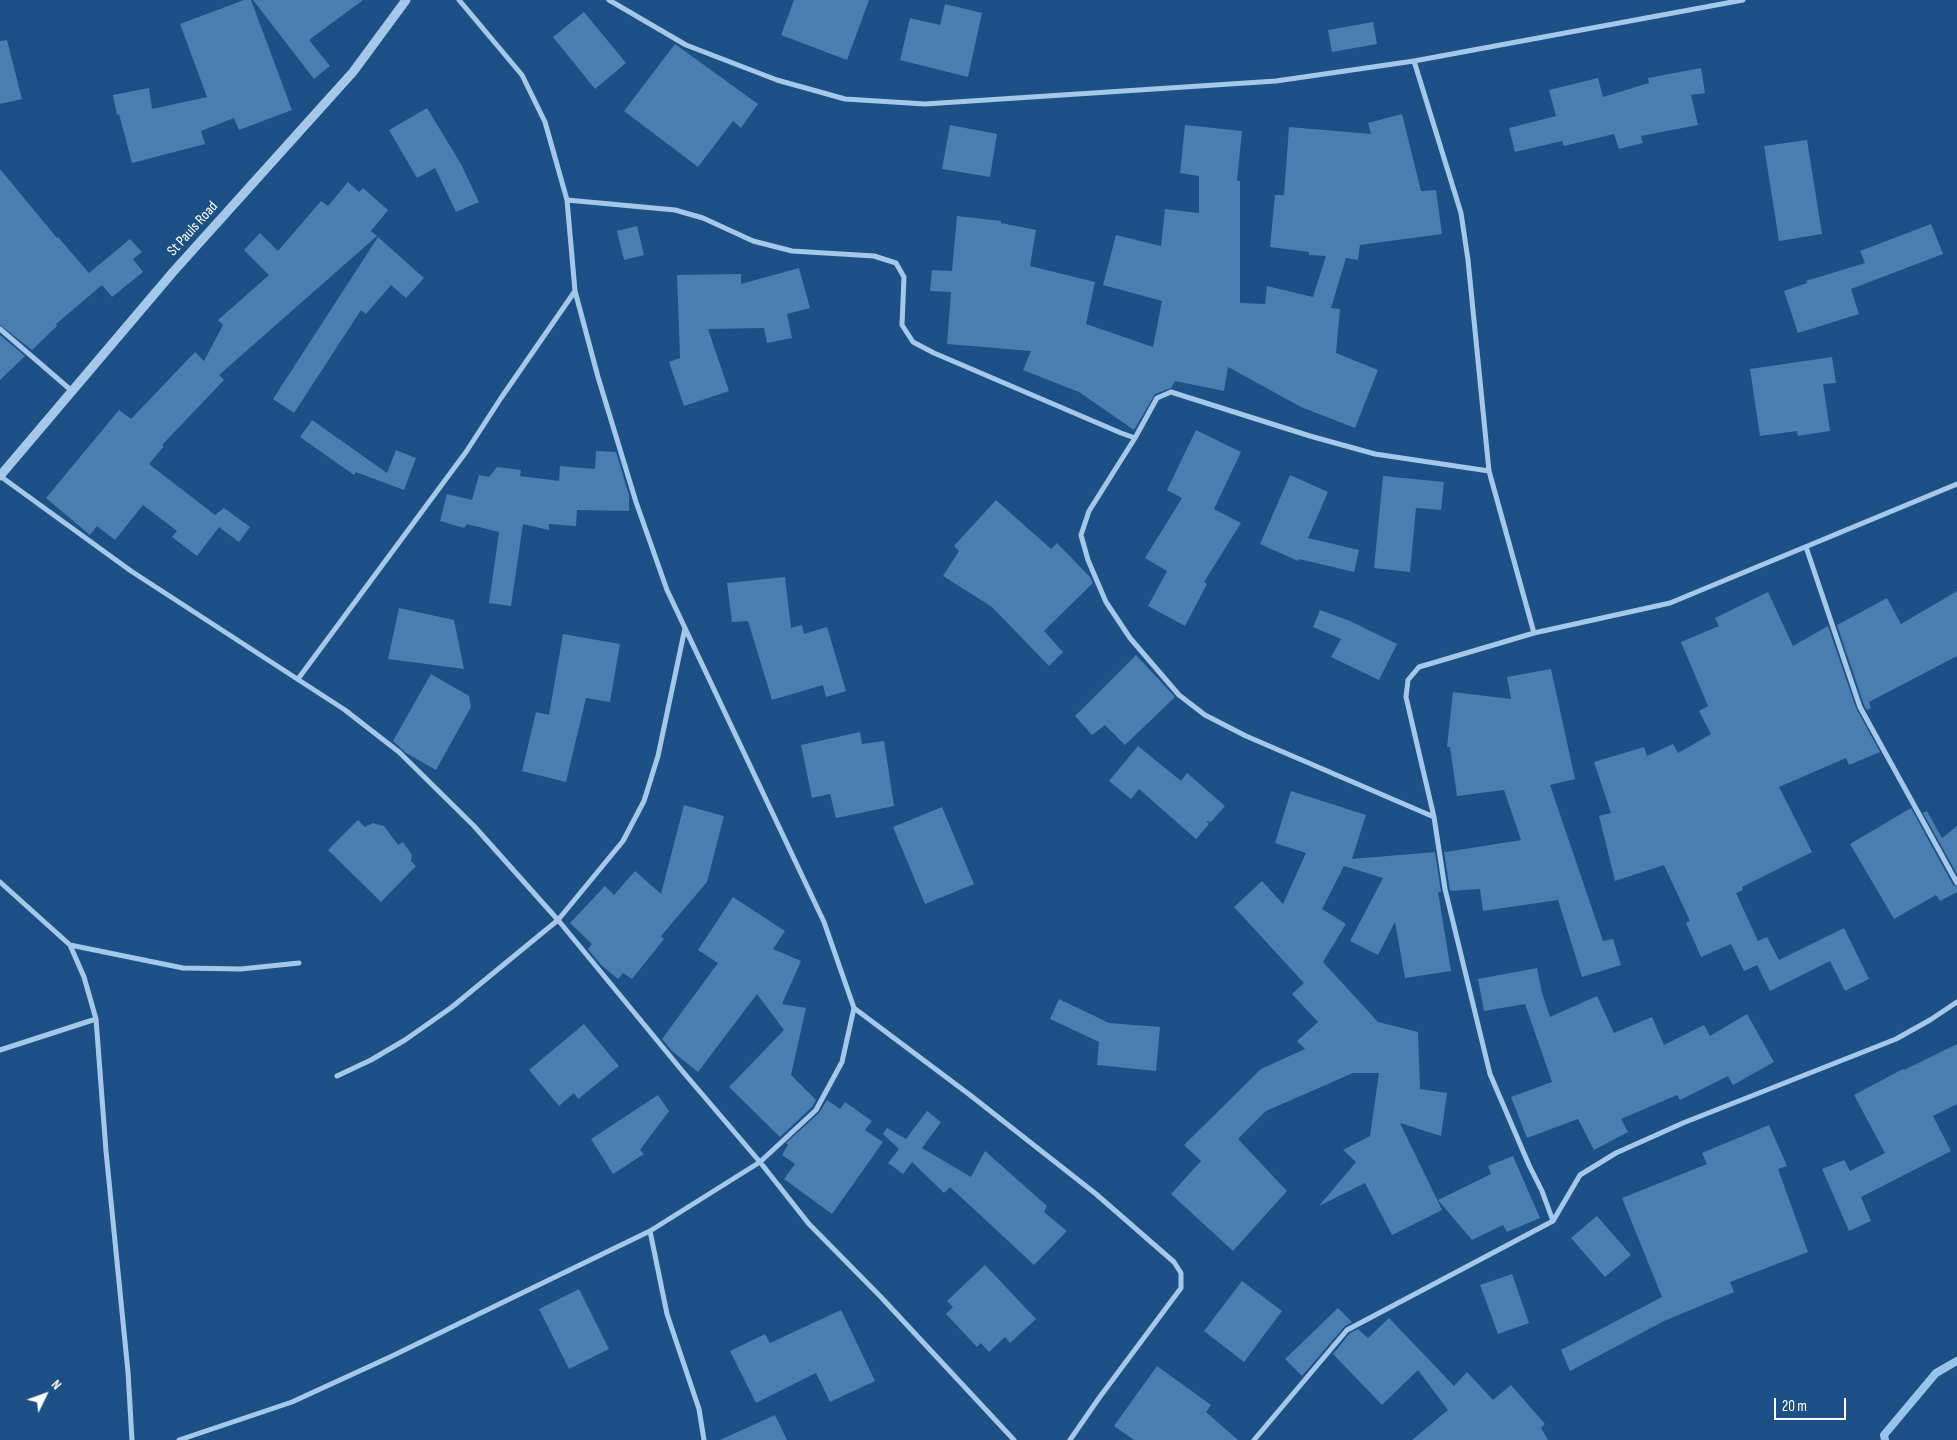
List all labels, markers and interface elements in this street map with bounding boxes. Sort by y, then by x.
street label: St Pauls Road [164,198,222,260]
north arrow [20,1370,70,1420]
text: N [48,1376,65,1393]
scale bar [1777,1388,1850,1420]
text: 20 m [1782,1397,1807,1416]

